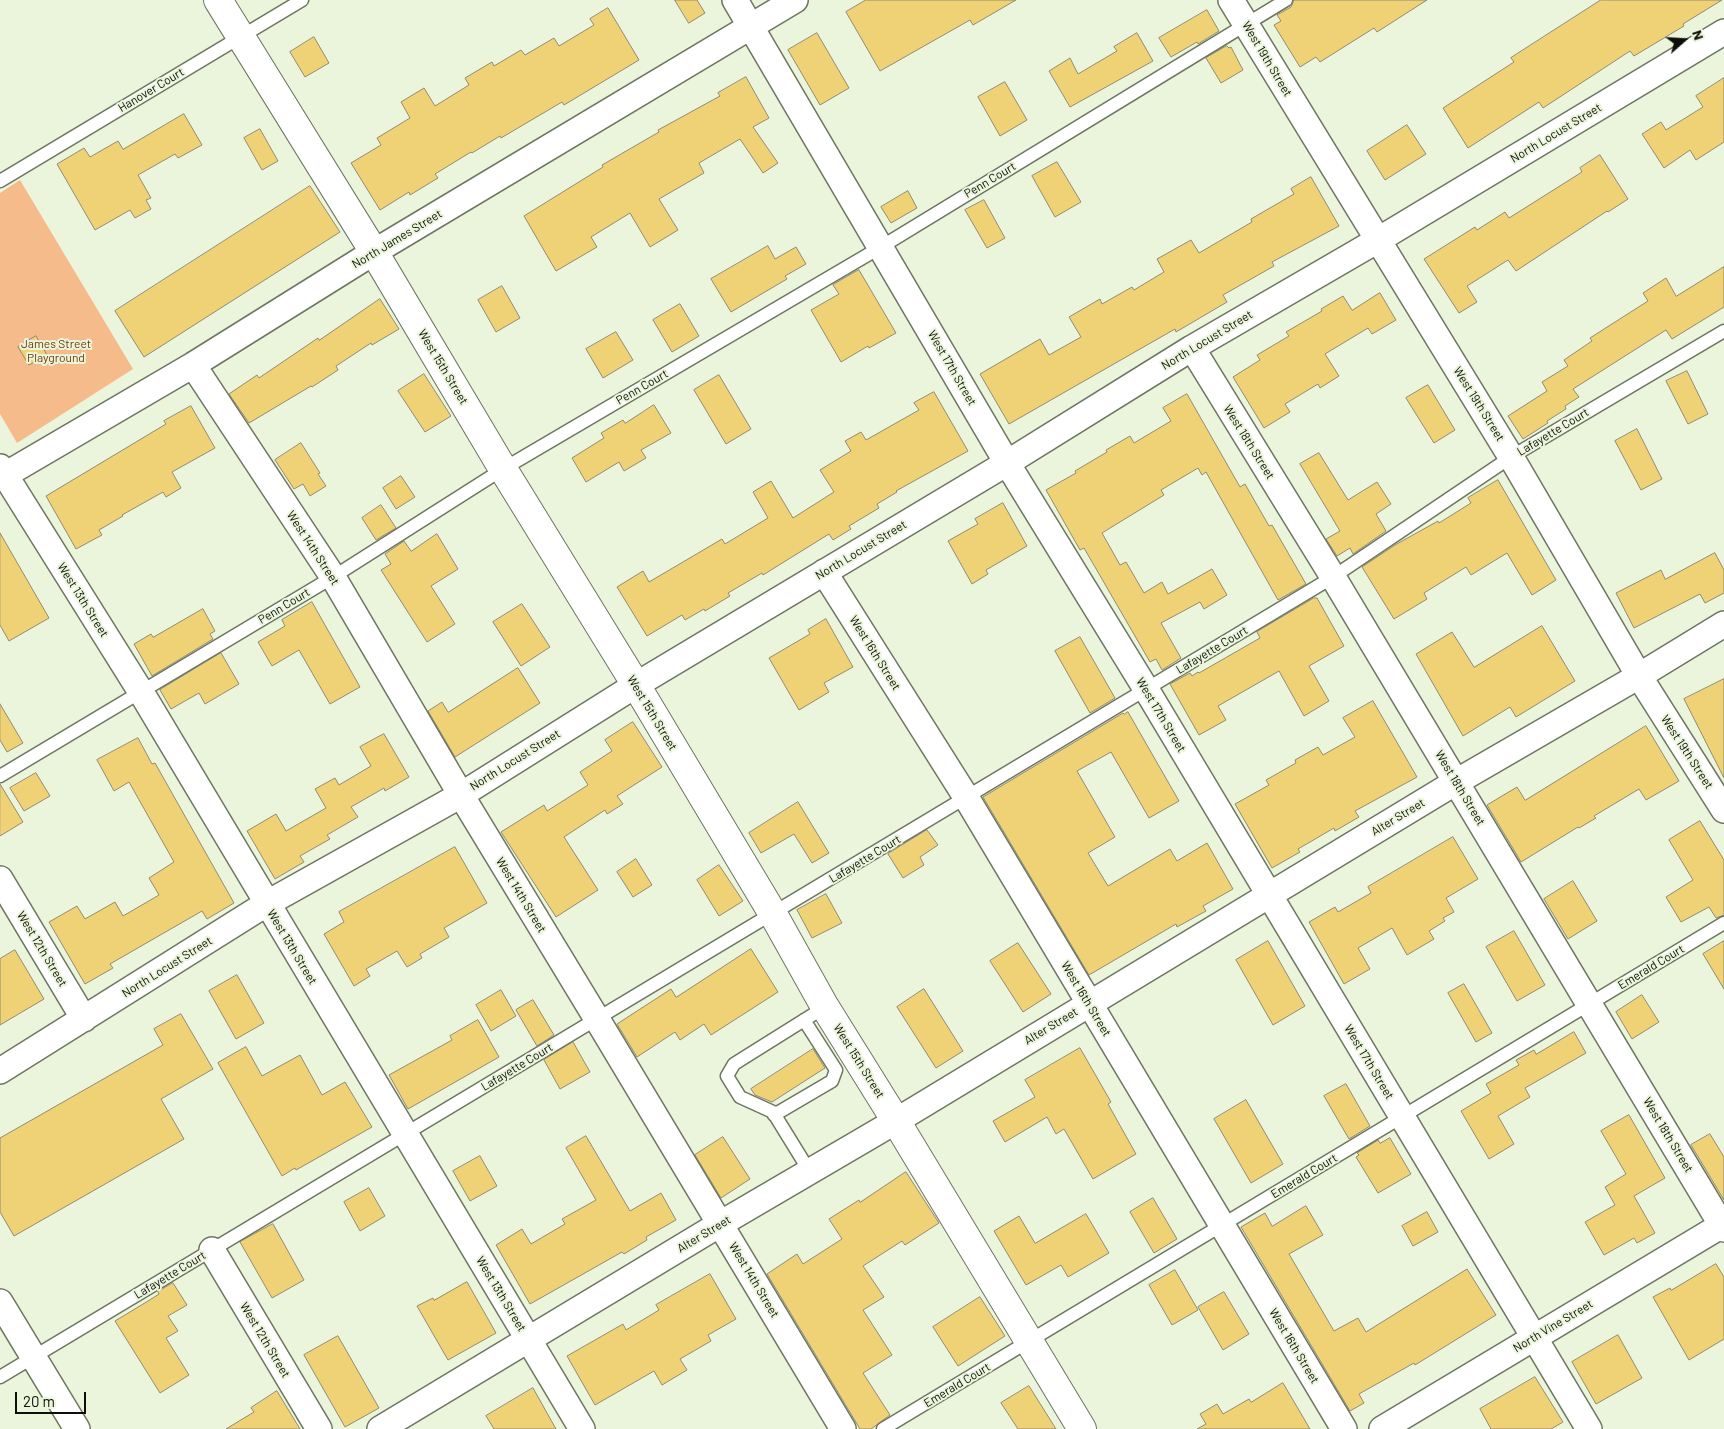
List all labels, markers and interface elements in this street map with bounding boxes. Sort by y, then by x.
north arrow [1659,15,1709,65]
street label: West 19th Street [1239,19,1295,99]
text: N [1689,28,1708,42]
street label: Hanover Court [115,65,187,115]
street label: North Locust Street [1508,100,1604,166]
street label: Penn Court [962,159,1018,201]
street label: North James Street [349,206,445,272]
street label: North Locust Street [1159,307,1255,373]
street label: West 15th Street [415,327,471,407]
street label: West 17th Street [925,328,979,408]
park label: James Street Playground [21,337,91,365]
street label: West 19th Street [1450,364,1508,444]
street label: Penn Court [613,366,671,408]
street label: West 18th Street [1220,402,1278,482]
street label: Lafayette Court [1515,405,1591,459]
street label: West 14th Street [284,508,342,588]
street label: North Locust Street [813,517,909,583]
street label: West 13th Street [54,560,112,640]
street label: Penn Court [256,585,312,627]
street label: West 16th Street [846,613,904,693]
street label: Lafayette Court [1174,623,1250,677]
street label: West 15th Street [624,673,680,753]
street label: West 17th Street [1133,675,1189,755]
street label: West 19th Street [1658,712,1716,792]
street label: North Locust Street [467,726,563,794]
street label: West 18th Street [1432,748,1488,828]
street label: Alter Street [1369,795,1427,839]
street label: Lafayette Court [827,832,903,886]
street label: West 14th Street [493,855,549,935]
street label: West 13th Street [264,907,320,987]
street label: West 12th Street [14,909,70,989]
street label: North Locust Street [119,933,215,1001]
street label: Emerald Court [1615,942,1687,992]
street label: West 16th Street [1058,959,1114,1039]
street label: Alter Street [1022,1004,1080,1048]
street label: West 15th Street [830,1021,888,1101]
street label: West 17th Street [1341,1022,1397,1102]
street label: Lafayette Court [479,1040,555,1094]
street label: West 18th Street [1640,1095,1696,1175]
street label: Emerald Court [1268,1151,1340,1201]
street label: Alter Street [675,1212,733,1256]
street label: West 14th Street [726,1240,782,1320]
street label: Lafayette Court [132,1248,208,1302]
street label: West 13th Street [473,1254,529,1334]
street label: North Vine Street [1511,1297,1595,1355]
street label: West 12th Street [237,1300,293,1380]
street label: West 16th Street [1266,1306,1322,1386]
street label: Emerald Court [921,1360,993,1410]
scale bar [18,1382,89,1414]
text: 20 m [23,1392,55,1410]

